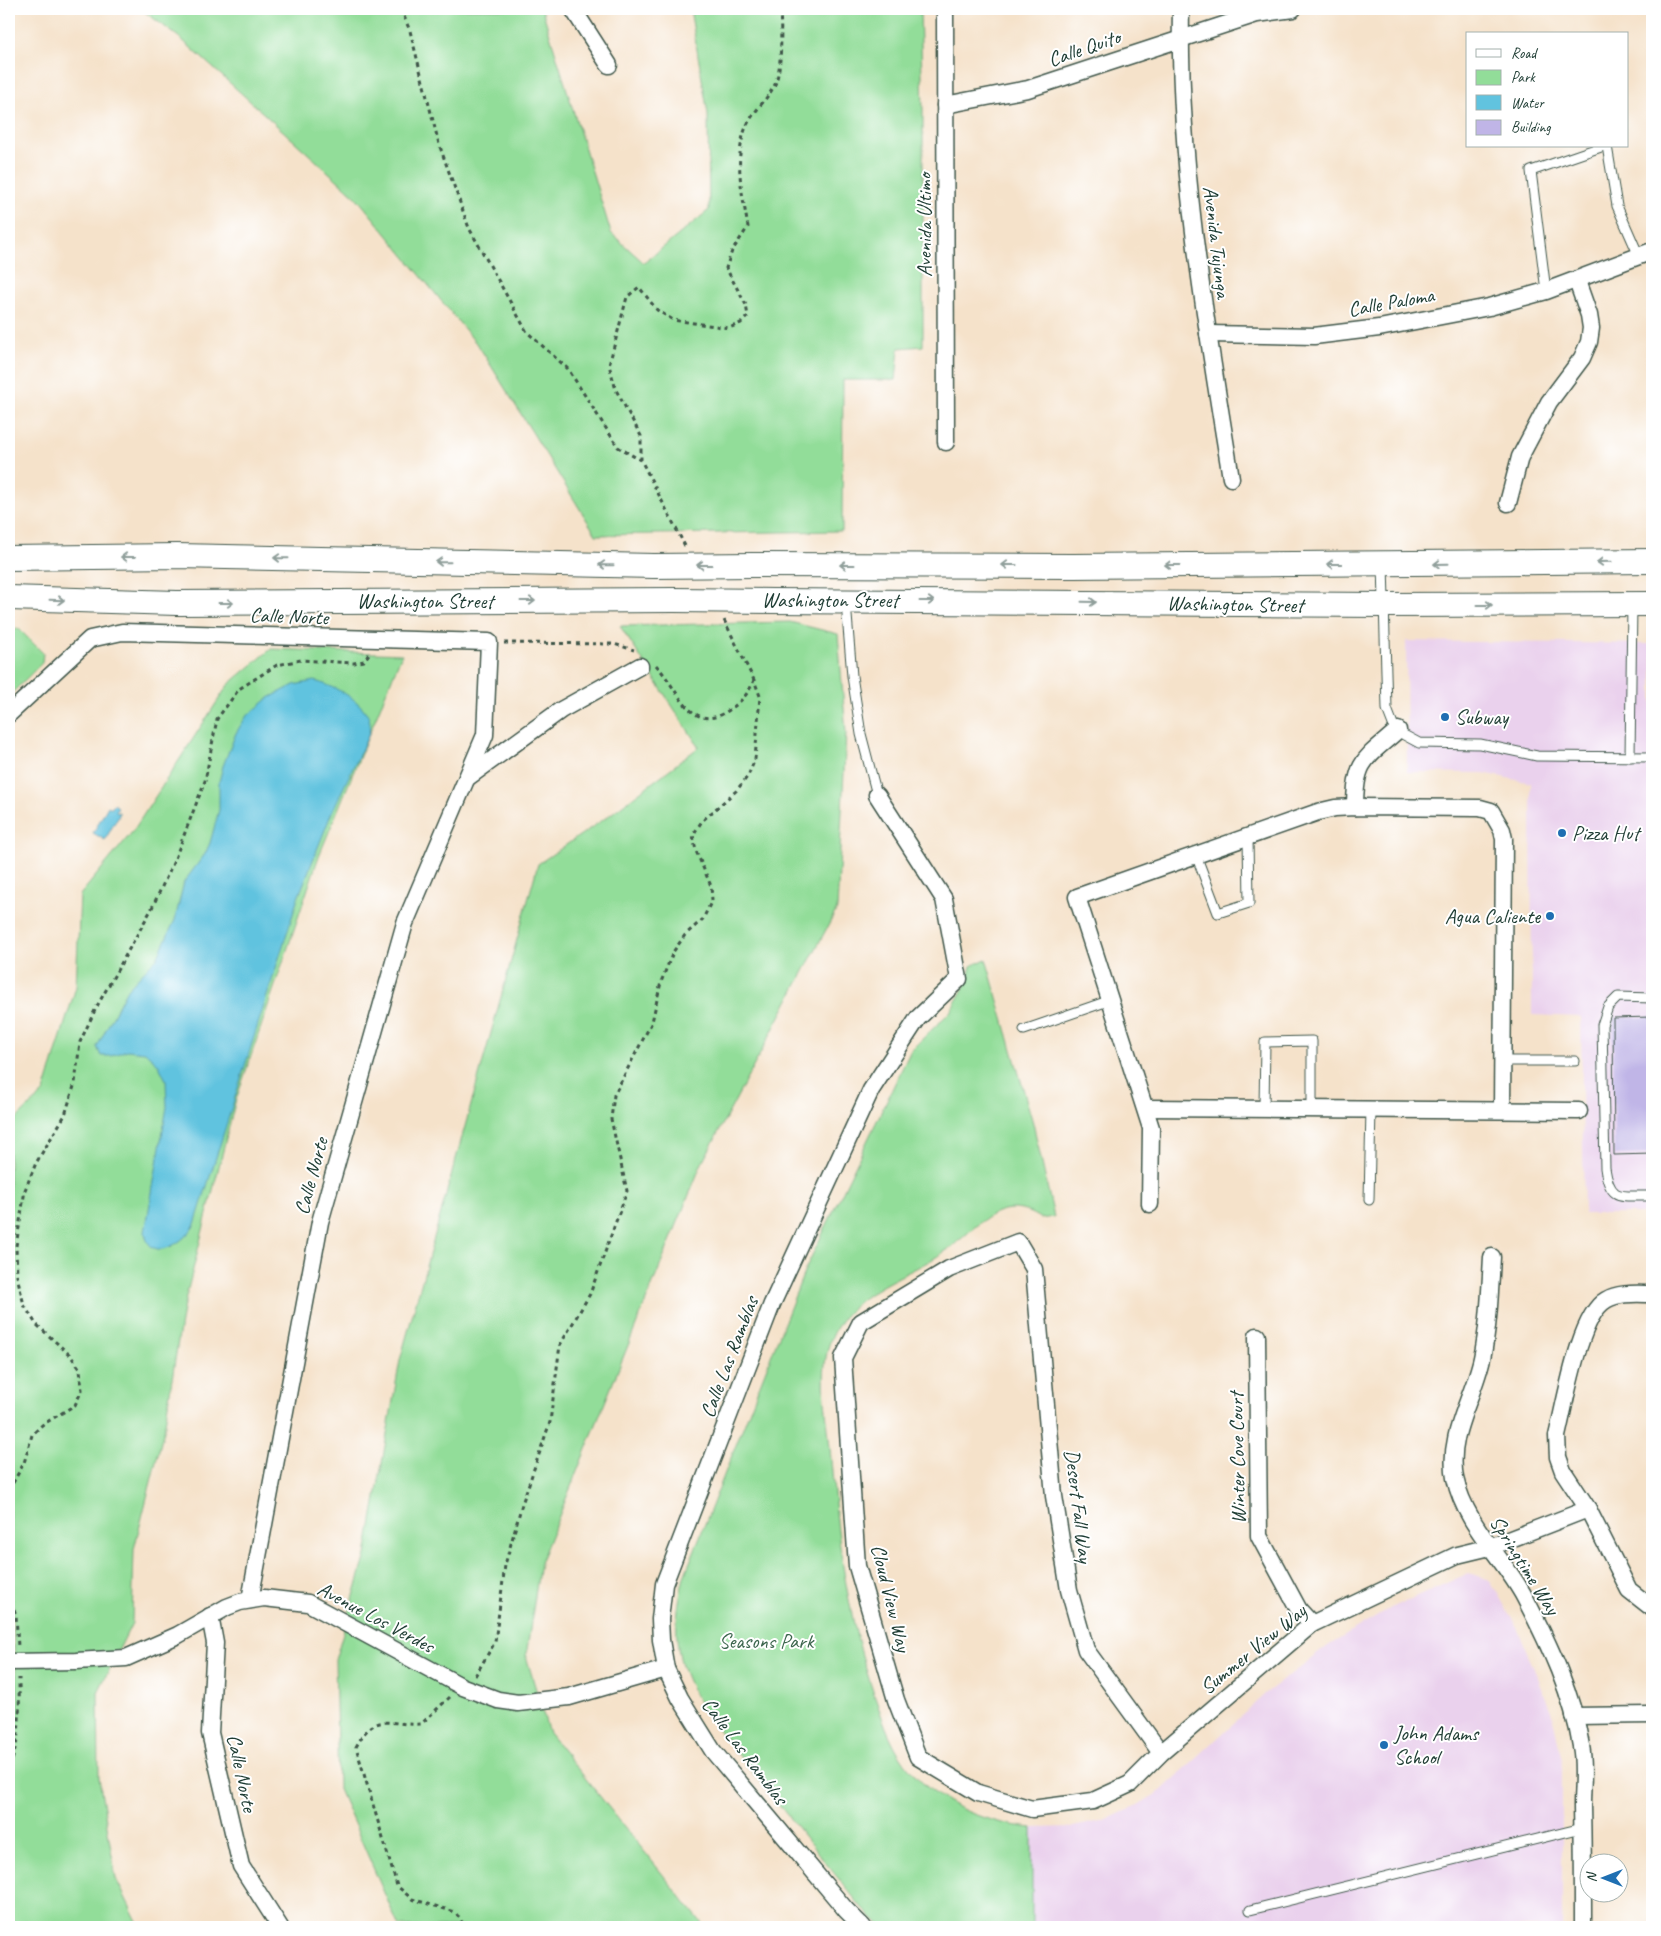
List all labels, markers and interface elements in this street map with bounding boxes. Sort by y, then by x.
street label: Calle Quito [1045,23,1126,72]
legend [1466,32,1628,148]
text: Road [1511,44,1538,63]
text: Park [1511,68,1536,87]
text: Water [1511,94,1545,113]
text: Building [1511,118,1551,137]
street label: Avenida Ultimo [911,170,937,277]
street label: Avenida Tujunga [1197,185,1237,302]
street label: Calle Paloma [1346,281,1438,322]
one-way arrow [120,552,136,562]
one-way arrow [273,554,289,563]
one-way arrow [435,557,451,566]
one-way arrow [1596,557,1612,567]
one-way arrow [1327,559,1343,569]
one-way arrow [1433,559,1450,569]
one-way arrow [598,560,614,570]
one-way arrow [696,560,712,570]
one-way arrow [839,560,856,570]
one-way arrow [1164,560,1180,570]
one-way arrow [1002,561,1018,570]
street label: Washington Street [762,587,901,613]
street label: Washington Street [357,588,496,614]
street label: Washington Street [1167,590,1306,618]
one-way arrow [49,595,65,604]
one-way arrow [520,596,536,606]
one-way arrow [918,596,934,606]
one-way arrow [1080,597,1097,607]
one-way arrow [218,598,234,608]
one-way arrow [1476,600,1493,610]
street label: Calle Norte [249,602,331,630]
place label: Subway [1455,704,1510,730]
marker: Subway [1439,711,1451,723]
place label: Pizza Hut [1572,820,1642,846]
marker: Pizza Hut [1556,827,1568,839]
place label: Agua Caliente [1445,903,1541,929]
marker: Agua Caliente [1544,910,1556,922]
street label: Calle Norte [288,1133,334,1217]
street label: Calle Las Ramblas [694,1291,765,1421]
street label: Winter Cove Court [1223,1389,1251,1524]
street label: Desert Fall Way [1059,1448,1099,1566]
street label: Springtime Way [1484,1511,1567,1621]
street label: Cloud View Way [865,1542,917,1656]
street label: Avenue Los Verdes [313,1575,440,1659]
street label: Summer View Way [1195,1597,1313,1700]
park label: Seasons Park [719,1628,815,1654]
street label: Calle Las Ramblas [696,1692,795,1811]
place label: John Adams School [1393,1720,1480,1770]
street label: Calle Norte [221,1732,263,1816]
marker: John Adams School [1378,1739,1390,1751]
north arrow [1578,1854,1628,1904]
text: N [1583,1871,1600,1882]

